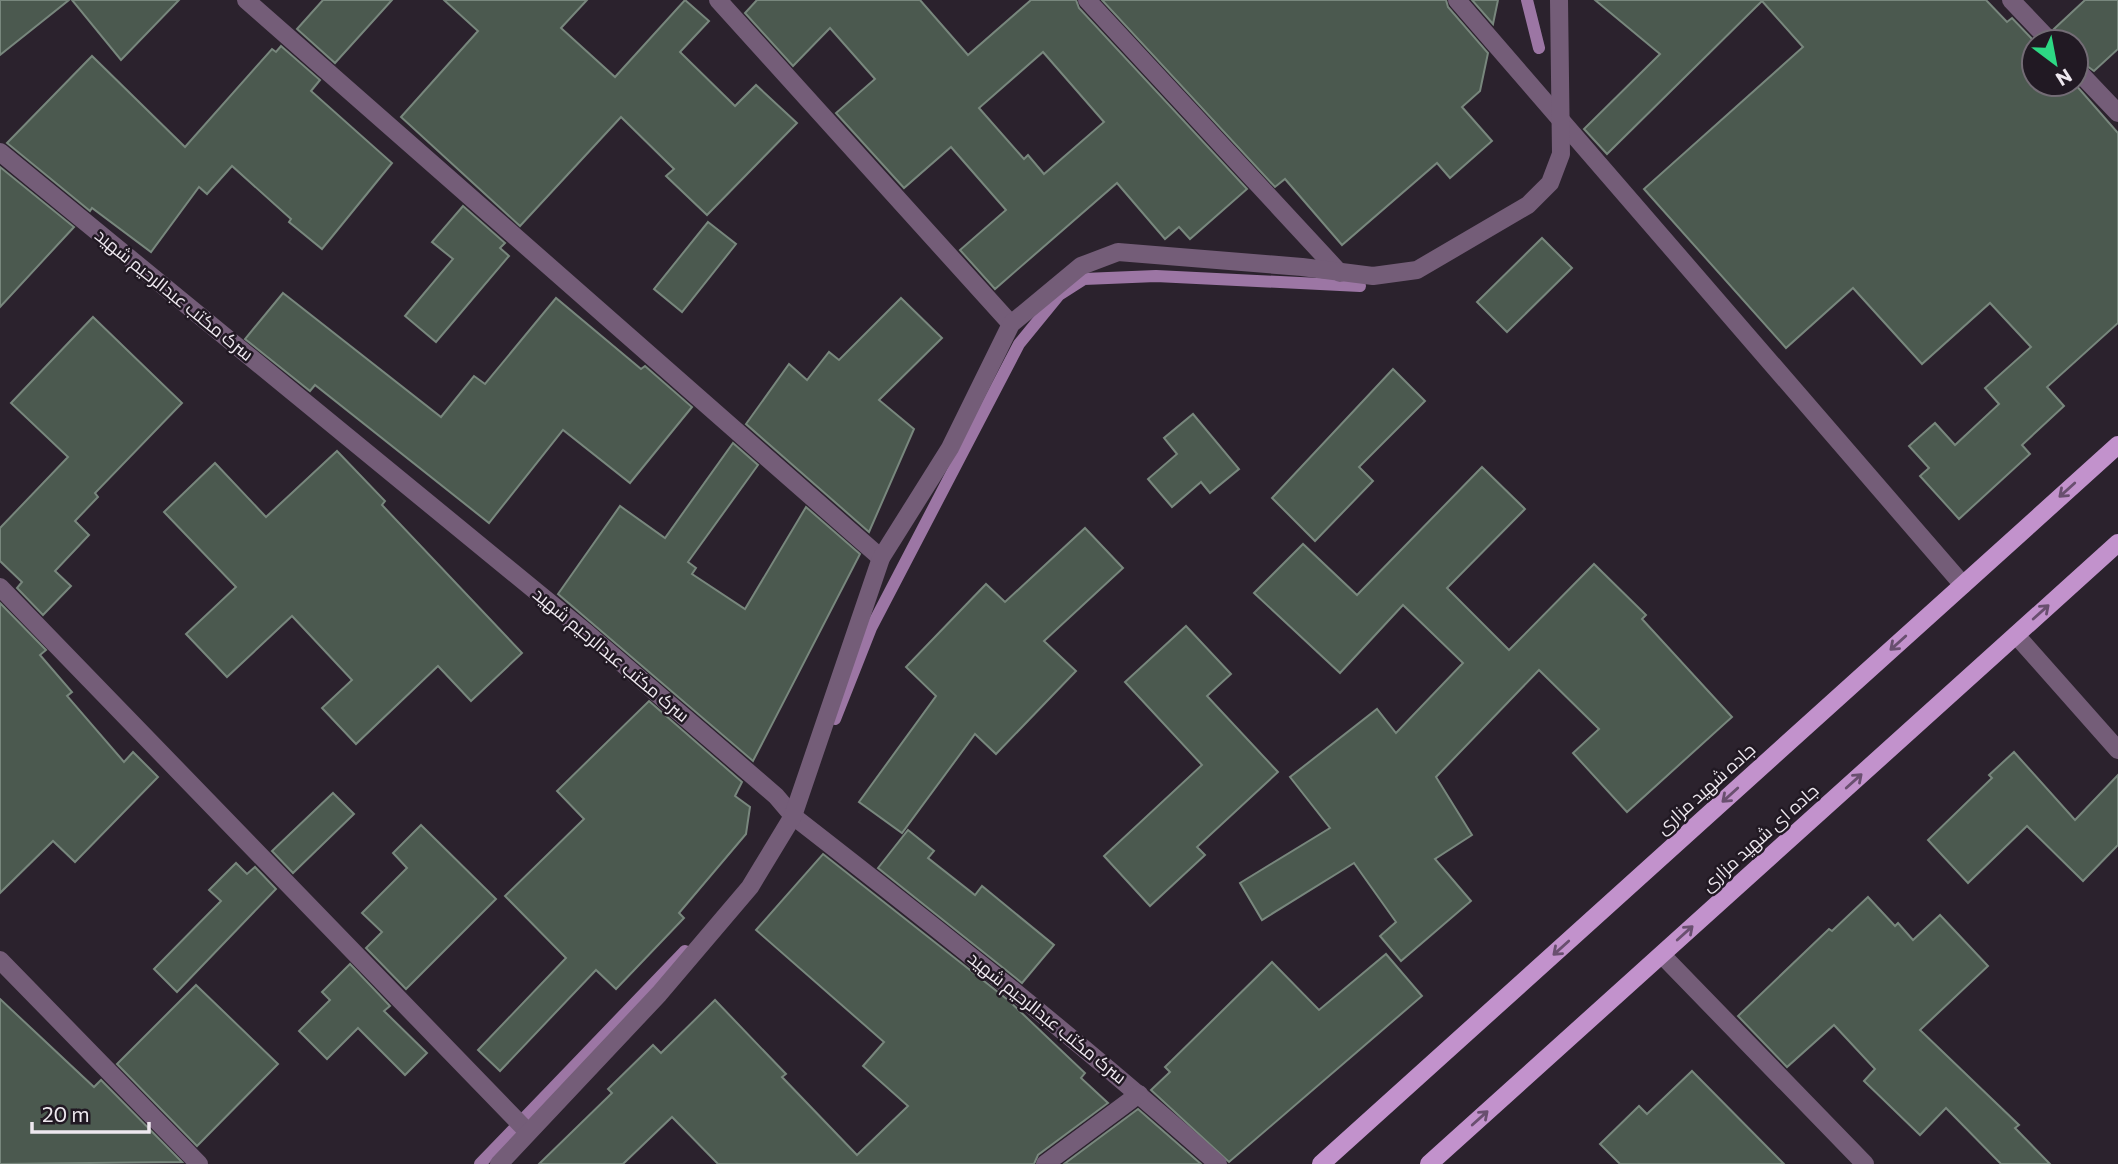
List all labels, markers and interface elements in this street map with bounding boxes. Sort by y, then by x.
north arrow [2020,28,2090,98]
text: N [2052,64,2076,91]
street label: سرک مکتب عبدالرحیم شهید [90,224,258,366]
one-way arrow [2059,482,2076,499]
street label: سرک مکتب عبدالرحیم شهید [528,582,694,728]
one-way arrow [2032,604,2050,620]
one-way arrow [1890,635,1908,651]
street label: جاده شهید مزاری [1651,738,1760,839]
one-way arrow [1845,773,1863,789]
street label: جاده ای شهید مزاری [1696,779,1823,896]
one-way arrow [1722,787,1739,804]
one-way arrow [1676,925,1693,942]
one-way arrow [1552,940,1570,956]
street label: سرک مکتب عبدالرحیم شهید [963,947,1131,1089]
scale bar [32,1090,149,1134]
text: 20 m [42,1101,90,1126]
one-way arrow [1471,1110,1488,1127]

